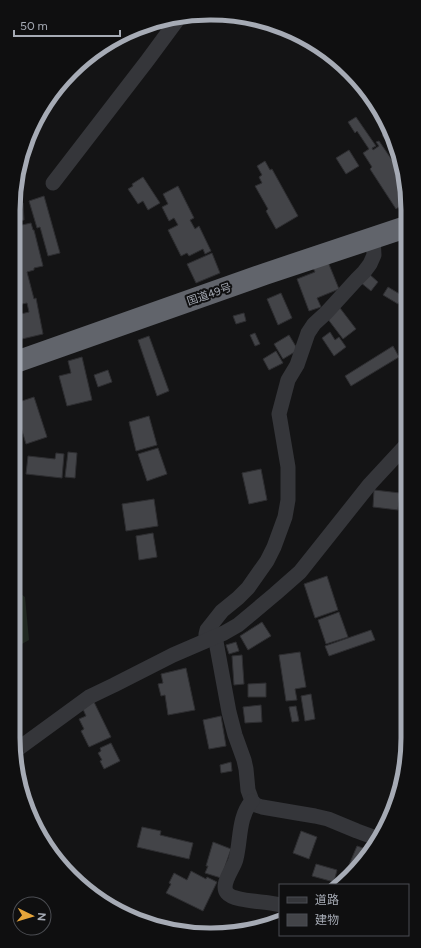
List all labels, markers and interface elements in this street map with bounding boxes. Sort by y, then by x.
scale bar [14,12,120,38]
text: 50 m [20,19,48,33]
street label: 国道49号 [185,281,233,308]
legend [279,884,409,936]
text: 道路 [315,893,339,907]
north arrow [12,896,52,936]
text: N [35,912,48,922]
text: 建物 [315,913,339,927]

